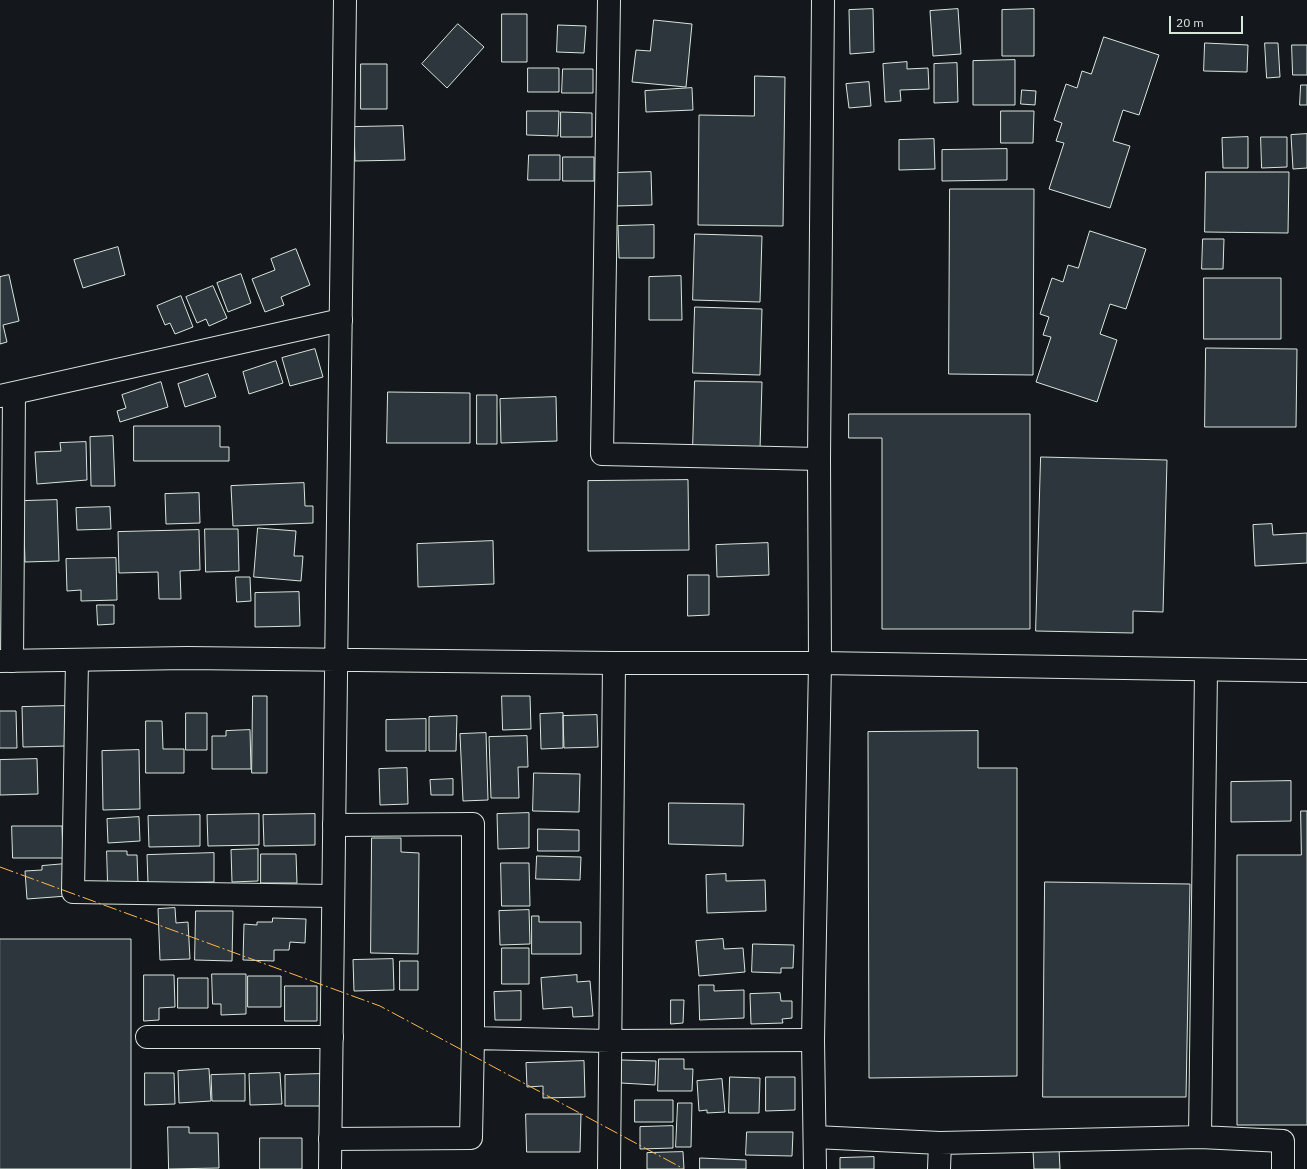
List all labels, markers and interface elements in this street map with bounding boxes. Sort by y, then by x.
scale bar [1171,8,1245,34]
text: 20 m [1176,15,1204,30]

